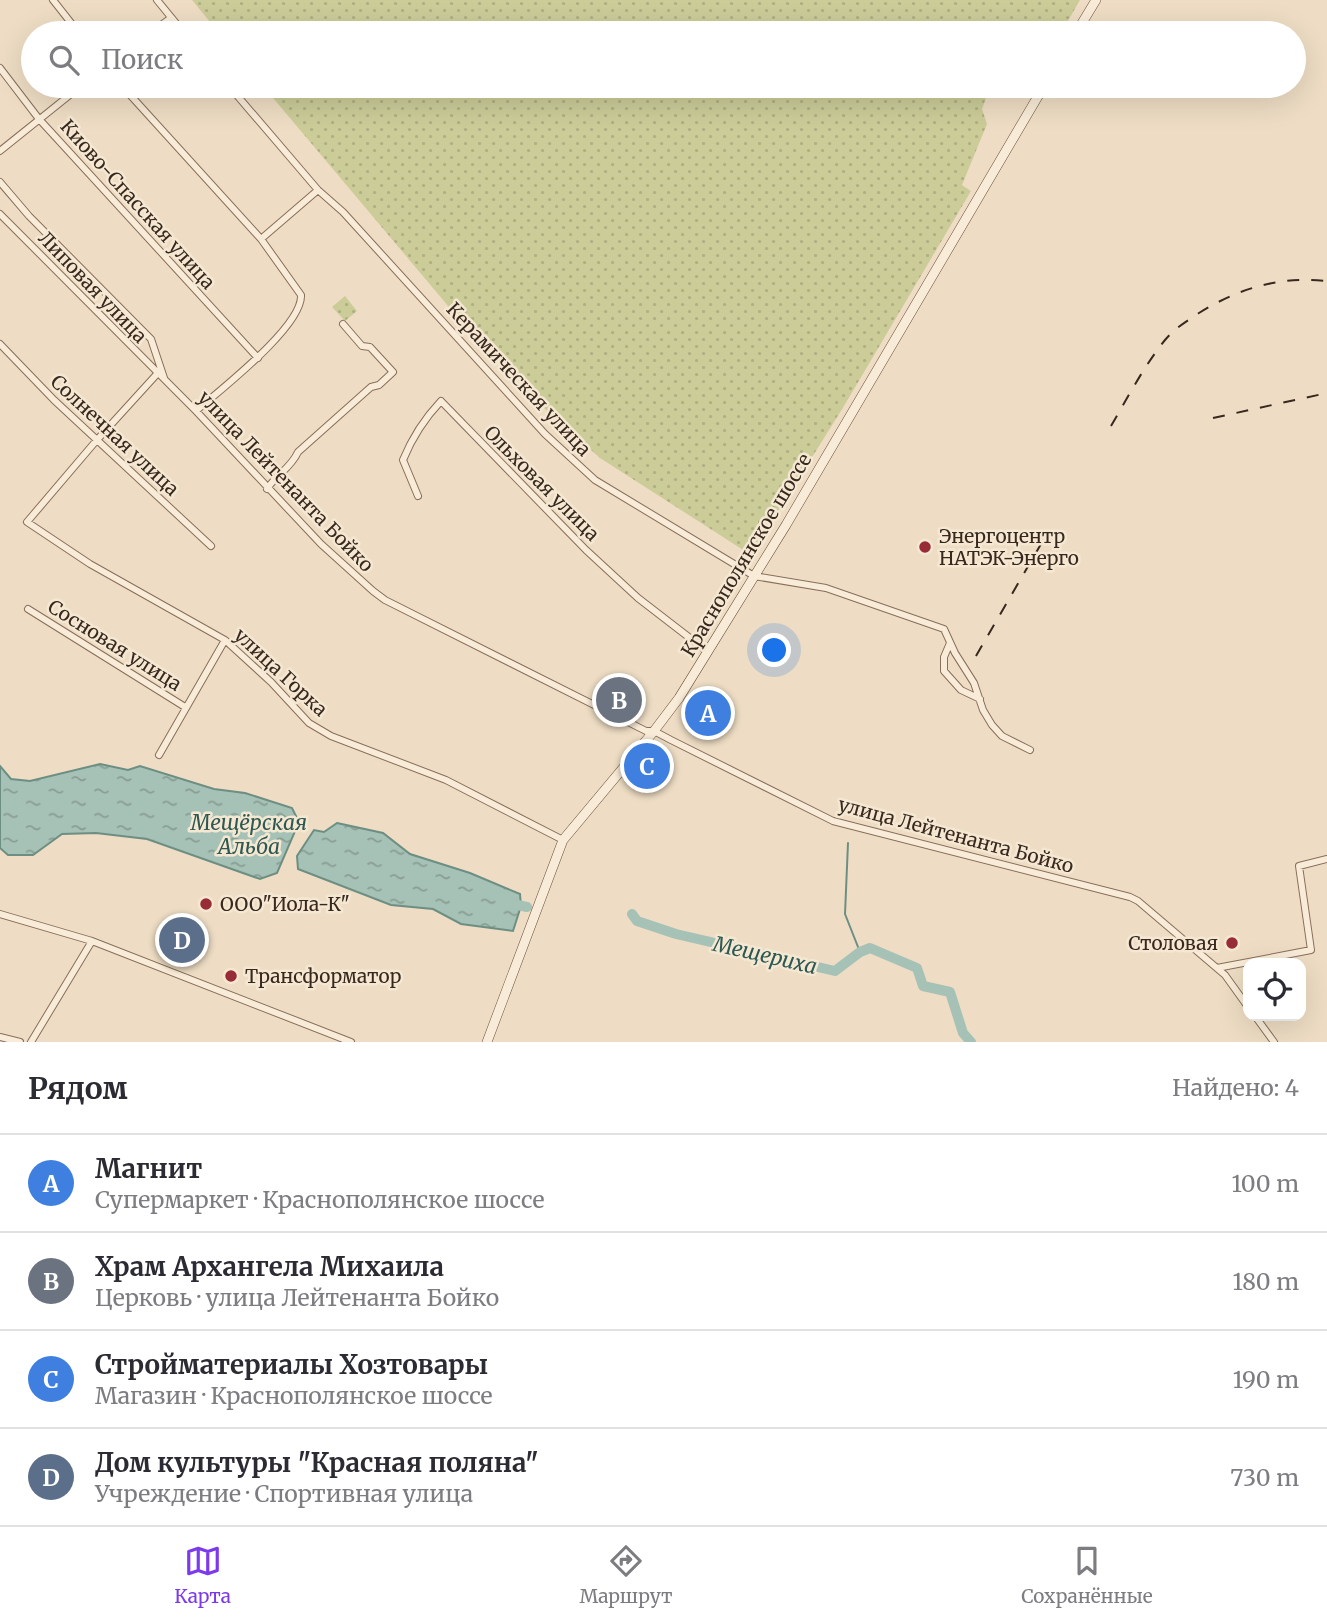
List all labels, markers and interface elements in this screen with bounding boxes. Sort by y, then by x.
search box [21,21,1306,98]
icon: search [45,41,83,79]
text: Поиск [101,43,183,76]
street label: Киово-Спасская улица [55,114,221,294]
street label: Липовая улица [34,226,152,348]
street label: Керамическая улица [442,297,596,461]
street label: Солнечная улица [46,369,184,501]
street label: улица Лейтенанта Бойко [193,385,379,577]
street label: Ольховая улица [479,420,605,546]
street label: Краснополянское шоссе [676,449,816,661]
place label: Энергоцентр НАТЭК-Энерго [939,524,1079,570]
marker: Энергоцентр НАТЭК-Энерго [917,539,933,555]
street label: Сосновая улица [44,594,186,696]
street label: улица Горка [229,623,333,721]
your location [757,633,791,667]
pin: B [596,674,642,726]
pin: A [685,687,731,739]
pin: C [624,740,670,792]
street label: улица Лейтенанта Бойко [836,792,1076,878]
water label: Мещёрская Альба [190,809,307,860]
place label: ООО"Иола-К" [220,892,350,916]
marker: ООО"Иола-К" [198,896,214,912]
pin: D [159,914,205,966]
water label: Мещериха [709,930,820,980]
place label: Столовая [1128,931,1218,955]
marker: Столовая [1224,935,1240,951]
map controls [1243,958,1306,1021]
button: locate [1243,958,1306,1021]
place label: Трансформатор [245,964,401,988]
marker: Трансформатор [223,968,239,984]
text: Рядом [28,1069,128,1107]
text: Найдено: 4 [1172,1073,1299,1102]
text: Магнит [95,1152,202,1185]
text: A [43,1169,59,1198]
text: 100 m [1231,1169,1299,1198]
text: Супермаркет · Краснополянское шоссе [95,1185,545,1214]
text: Храм Архангела Михаила [95,1250,444,1283]
text: B [43,1267,59,1296]
text: 180 m [1233,1267,1299,1296]
text: Церковь · улица Лейтенанта Бойко [95,1283,499,1312]
text: Стройматериалы Хозтовары [95,1348,488,1381]
text: C [43,1365,59,1394]
text: 190 m [1233,1365,1299,1394]
text: Магазин · Краснополянское шоссе [95,1381,493,1410]
text: Дом культуры "Красная поляна" [95,1446,539,1479]
text: D [42,1463,60,1492]
text: 730 m [1230,1463,1299,1492]
text: Учреждение · Спортивная улица [95,1479,473,1508]
tab: Карта [174,1542,231,1608]
tab: Маршрут [579,1542,673,1608]
tab: Сохранённые [1021,1542,1153,1608]

